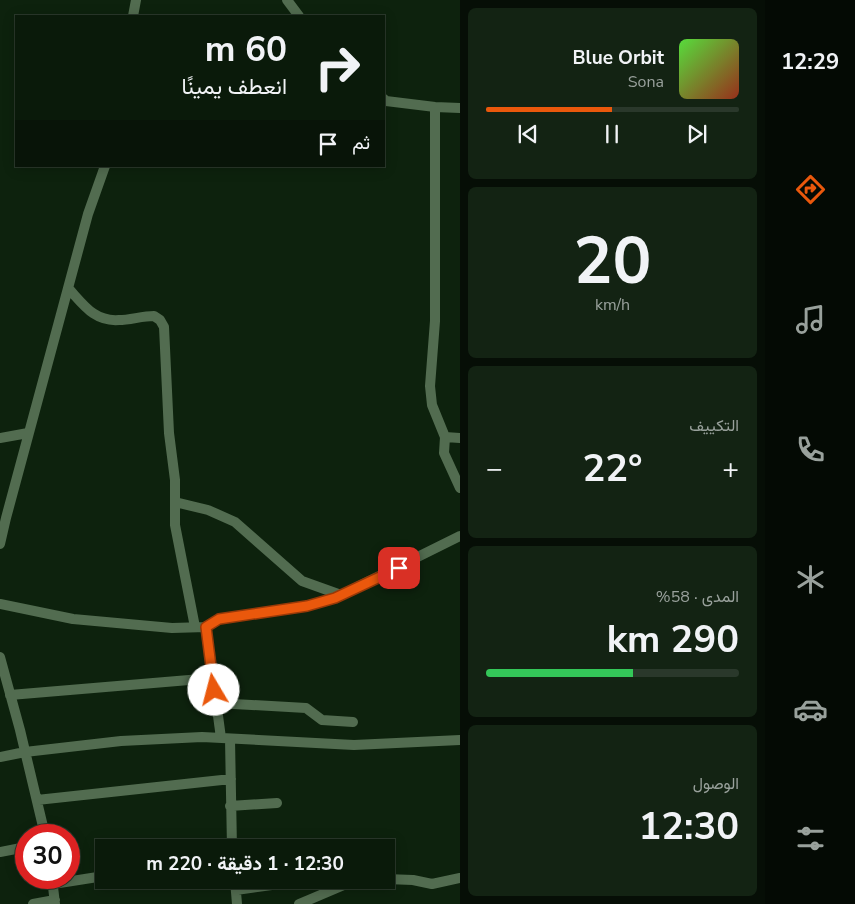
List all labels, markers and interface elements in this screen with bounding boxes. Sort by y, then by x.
text: 60 m [205,26,287,73]
icon: right [305,35,370,100]
text: Blue Orbit [573,45,664,71]
text: 12:29 [781,47,839,77]
text: Sona [628,71,664,93]
text: انعطف يمينًا [181,72,287,102]
icon: previous [514,120,542,148]
icon: pause [598,120,626,148]
icon: next [683,120,711,148]
icon: arrive [314,130,342,158]
text: ثم [352,130,370,156]
icon: directions [793,172,828,207]
text: 20 [574,217,652,306]
text: km/h [595,294,630,316]
icon: music [793,302,828,337]
text: التكييف [689,415,739,437]
icon: phone [793,432,828,467]
text: 22° [582,443,643,494]
text: − [486,450,503,488]
text: + [722,450,739,488]
pin [378,547,420,589]
icon: arrive [385,554,413,582]
icon: climate [793,562,828,597]
text: المدى · 58% [656,586,739,608]
text: 290 km [607,614,739,665]
position arrow [187,663,239,715]
icon: car [793,692,828,727]
text: الوصول [693,773,739,795]
text: 12:30 [638,801,739,852]
icon: filters [793,821,828,856]
speed limit sign: 30 [15,824,80,889]
text: 12:30 · 1 دقيقة · 220 m [146,851,344,877]

